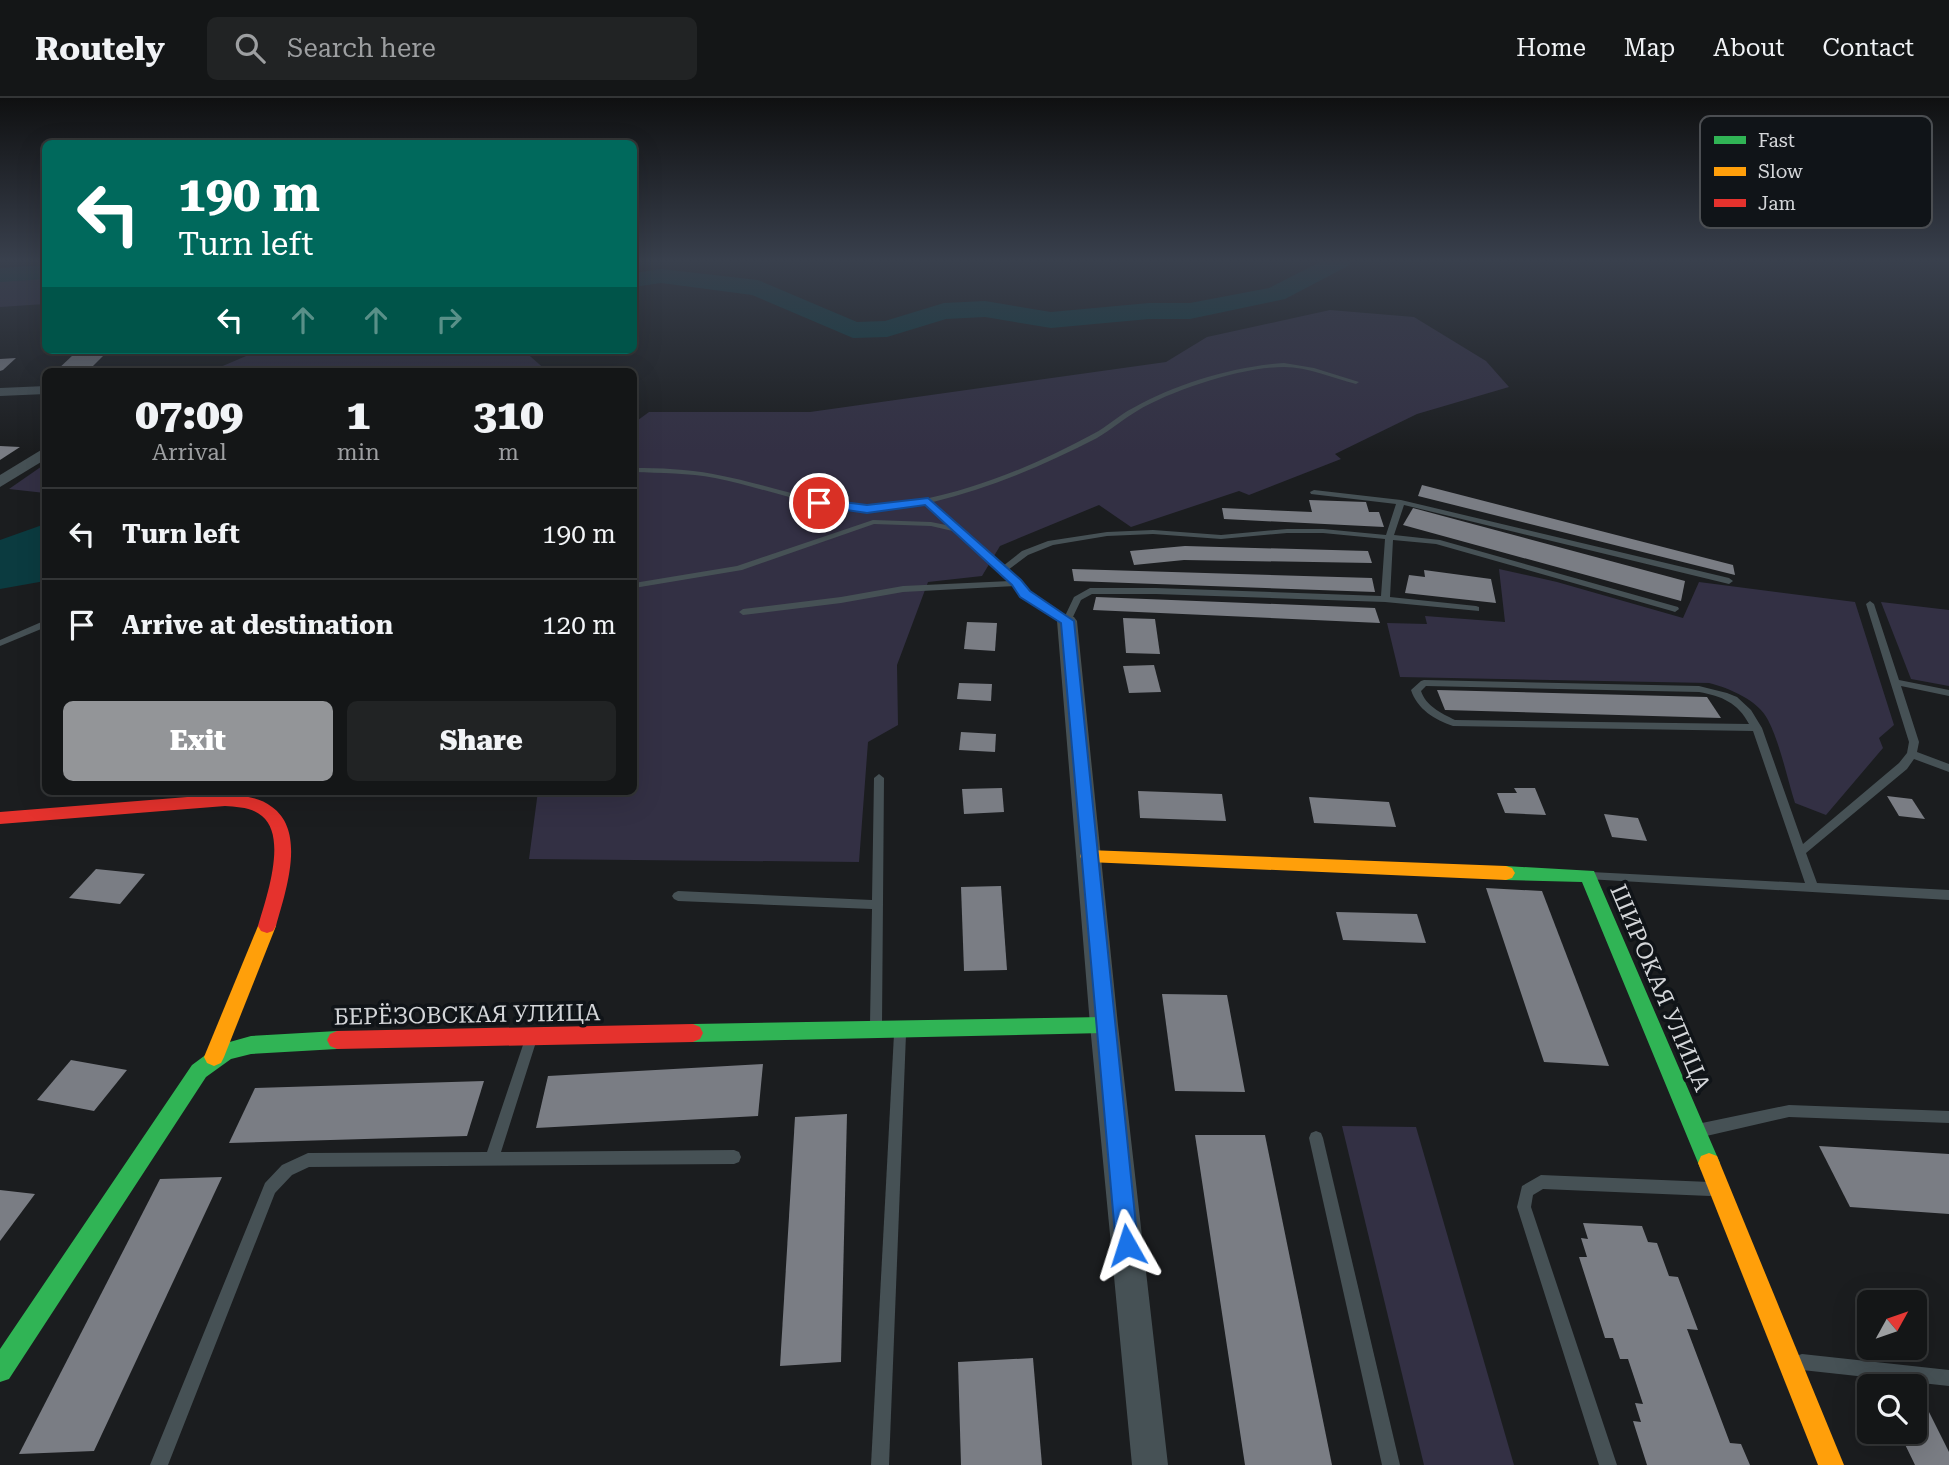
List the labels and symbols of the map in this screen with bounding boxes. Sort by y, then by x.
legend [1700,116,1932,228]
text: Fast [1758,129,1795,152]
text: Slow [1758,160,1803,183]
text: Jam [1758,192,1796,215]
pin [789,473,849,533]
street label: ШИРОКАЯ УЛИЦА [1604,881,1716,1095]
street label: БЕРЁЗОВСКАЯ УЛИЦА [333,999,601,1031]
position arrow [1090,1208,1164,1282]
north arrow [1857,1290,1927,1360]

